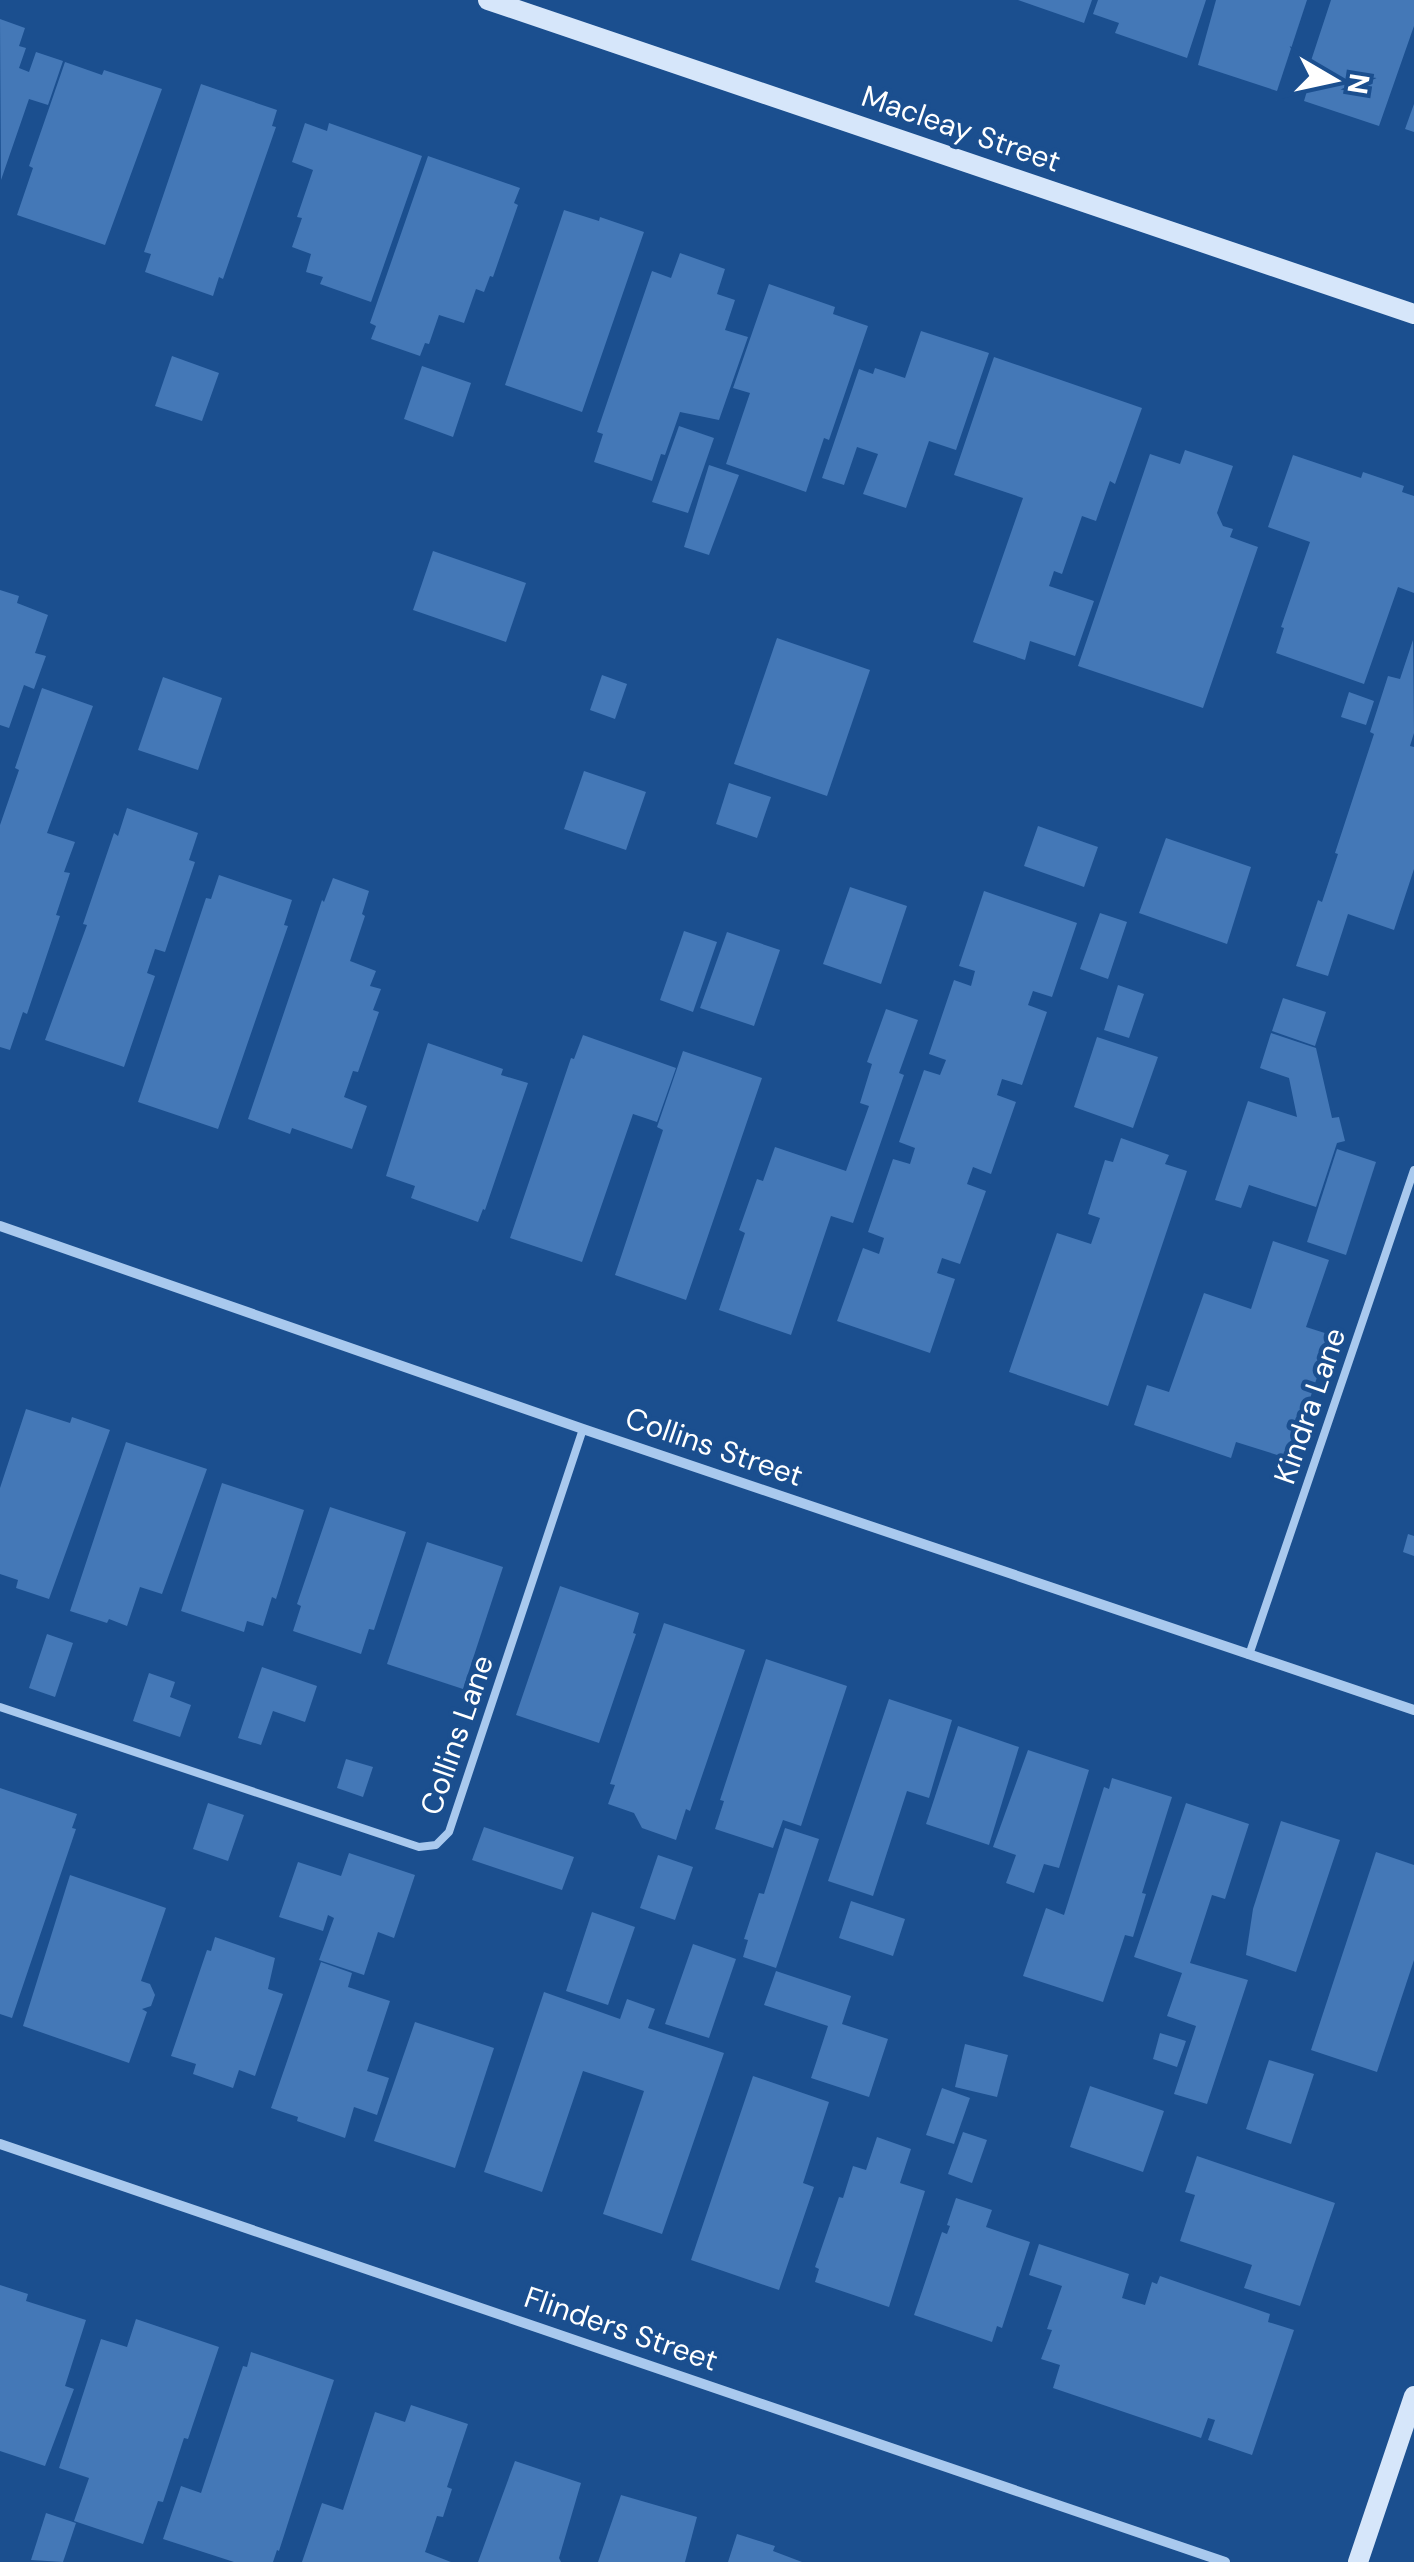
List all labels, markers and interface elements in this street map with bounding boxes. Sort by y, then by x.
north arrow [1284,30,1384,130]
text: N [1338,71,1378,97]
street label: Macleay Street [856,76,1066,181]
street label: Kindra Lane [1265,1323,1354,1489]
street label: Collins Street [620,1398,808,1495]
street label: Collins Lane [411,1650,502,1820]
street label: Flinders Street [519,2277,723,2380]

